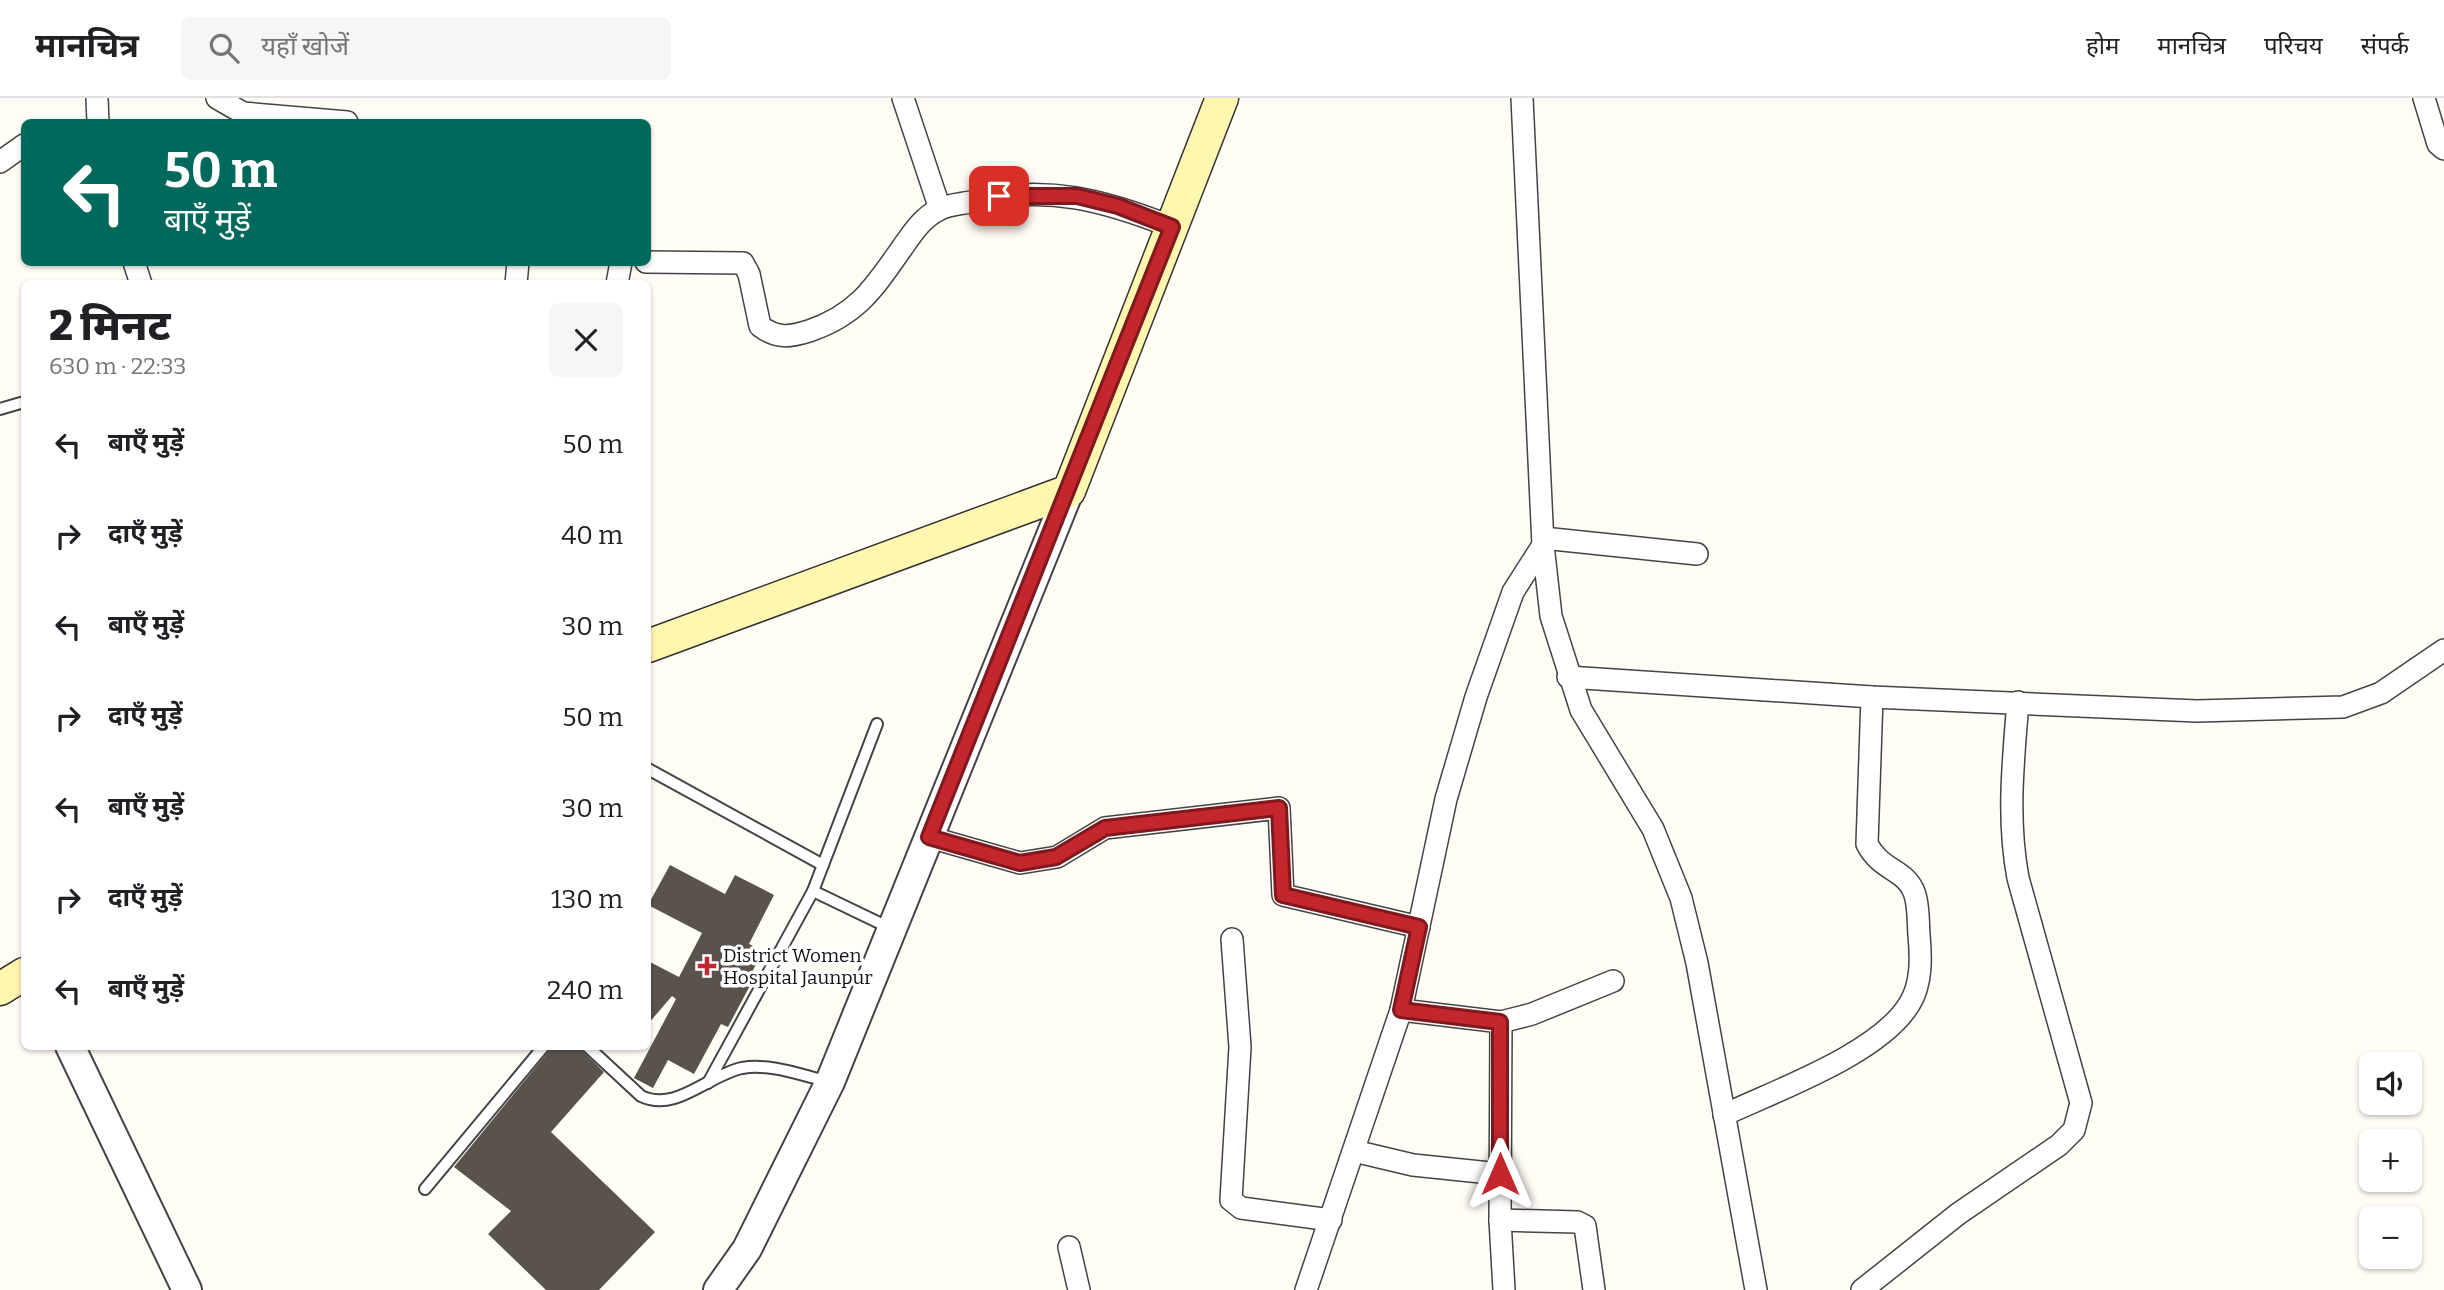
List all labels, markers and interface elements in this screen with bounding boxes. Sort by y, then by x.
search box [181,17,671,80]
text: मानचित्र [35,26,139,66]
icon: search [205,29,243,67]
text: यहाँ खोजें [261,31,349,62]
text: होम [2086,32,2119,60]
text: मानचित्र [2157,32,2226,60]
text: परिचय [2264,32,2323,60]
text: संपर्क [2361,32,2409,60]
text: 50 m [164,141,277,200]
icon: left [49,147,140,238]
pin [969,166,1029,226]
icon: arrive [980,177,1018,215]
text: बाएँ मुड़ें [164,201,251,239]
text: 2 मिनट [49,301,171,351]
button: close [549,303,623,377]
text: 630 m · 22:33 [49,352,186,380]
icon: left [49,426,87,464]
text: बाएँ मुड़ें [108,427,184,458]
text: 50 m [562,429,623,460]
icon: right [49,517,87,555]
text: दाएँ मुड़ें [108,518,183,549]
text: 40 m [561,520,623,551]
icon: left [49,608,87,646]
text: बाएँ मुड़ें [108,609,184,640]
text: 30 m [562,611,623,642]
icon: right [49,699,87,737]
text: दाएँ मुड़ें [108,700,183,731]
text: 50 m [562,702,623,733]
icon: left [49,790,87,828]
text: बाएँ मुड़ें [108,791,184,822]
text: 30 m [562,793,623,824]
icon: right [49,881,87,919]
text: दाएँ मुड़ें [108,882,183,913]
text: 130 m [551,884,623,915]
place label: District Women Hospital Jaunpur [723,944,873,989]
marker: District Women Hospital Jaunpur [697,956,717,976]
icon: left [49,972,87,1010]
text: बाएँ मुड़ें [108,973,184,1004]
text: 240 m [547,975,623,1006]
map controls [2359,1052,2422,1269]
button: sound [2359,1052,2422,1115]
button: + [2359,1129,2422,1192]
position arrow [1463,1137,1537,1211]
button: − [2359,1206,2422,1269]

